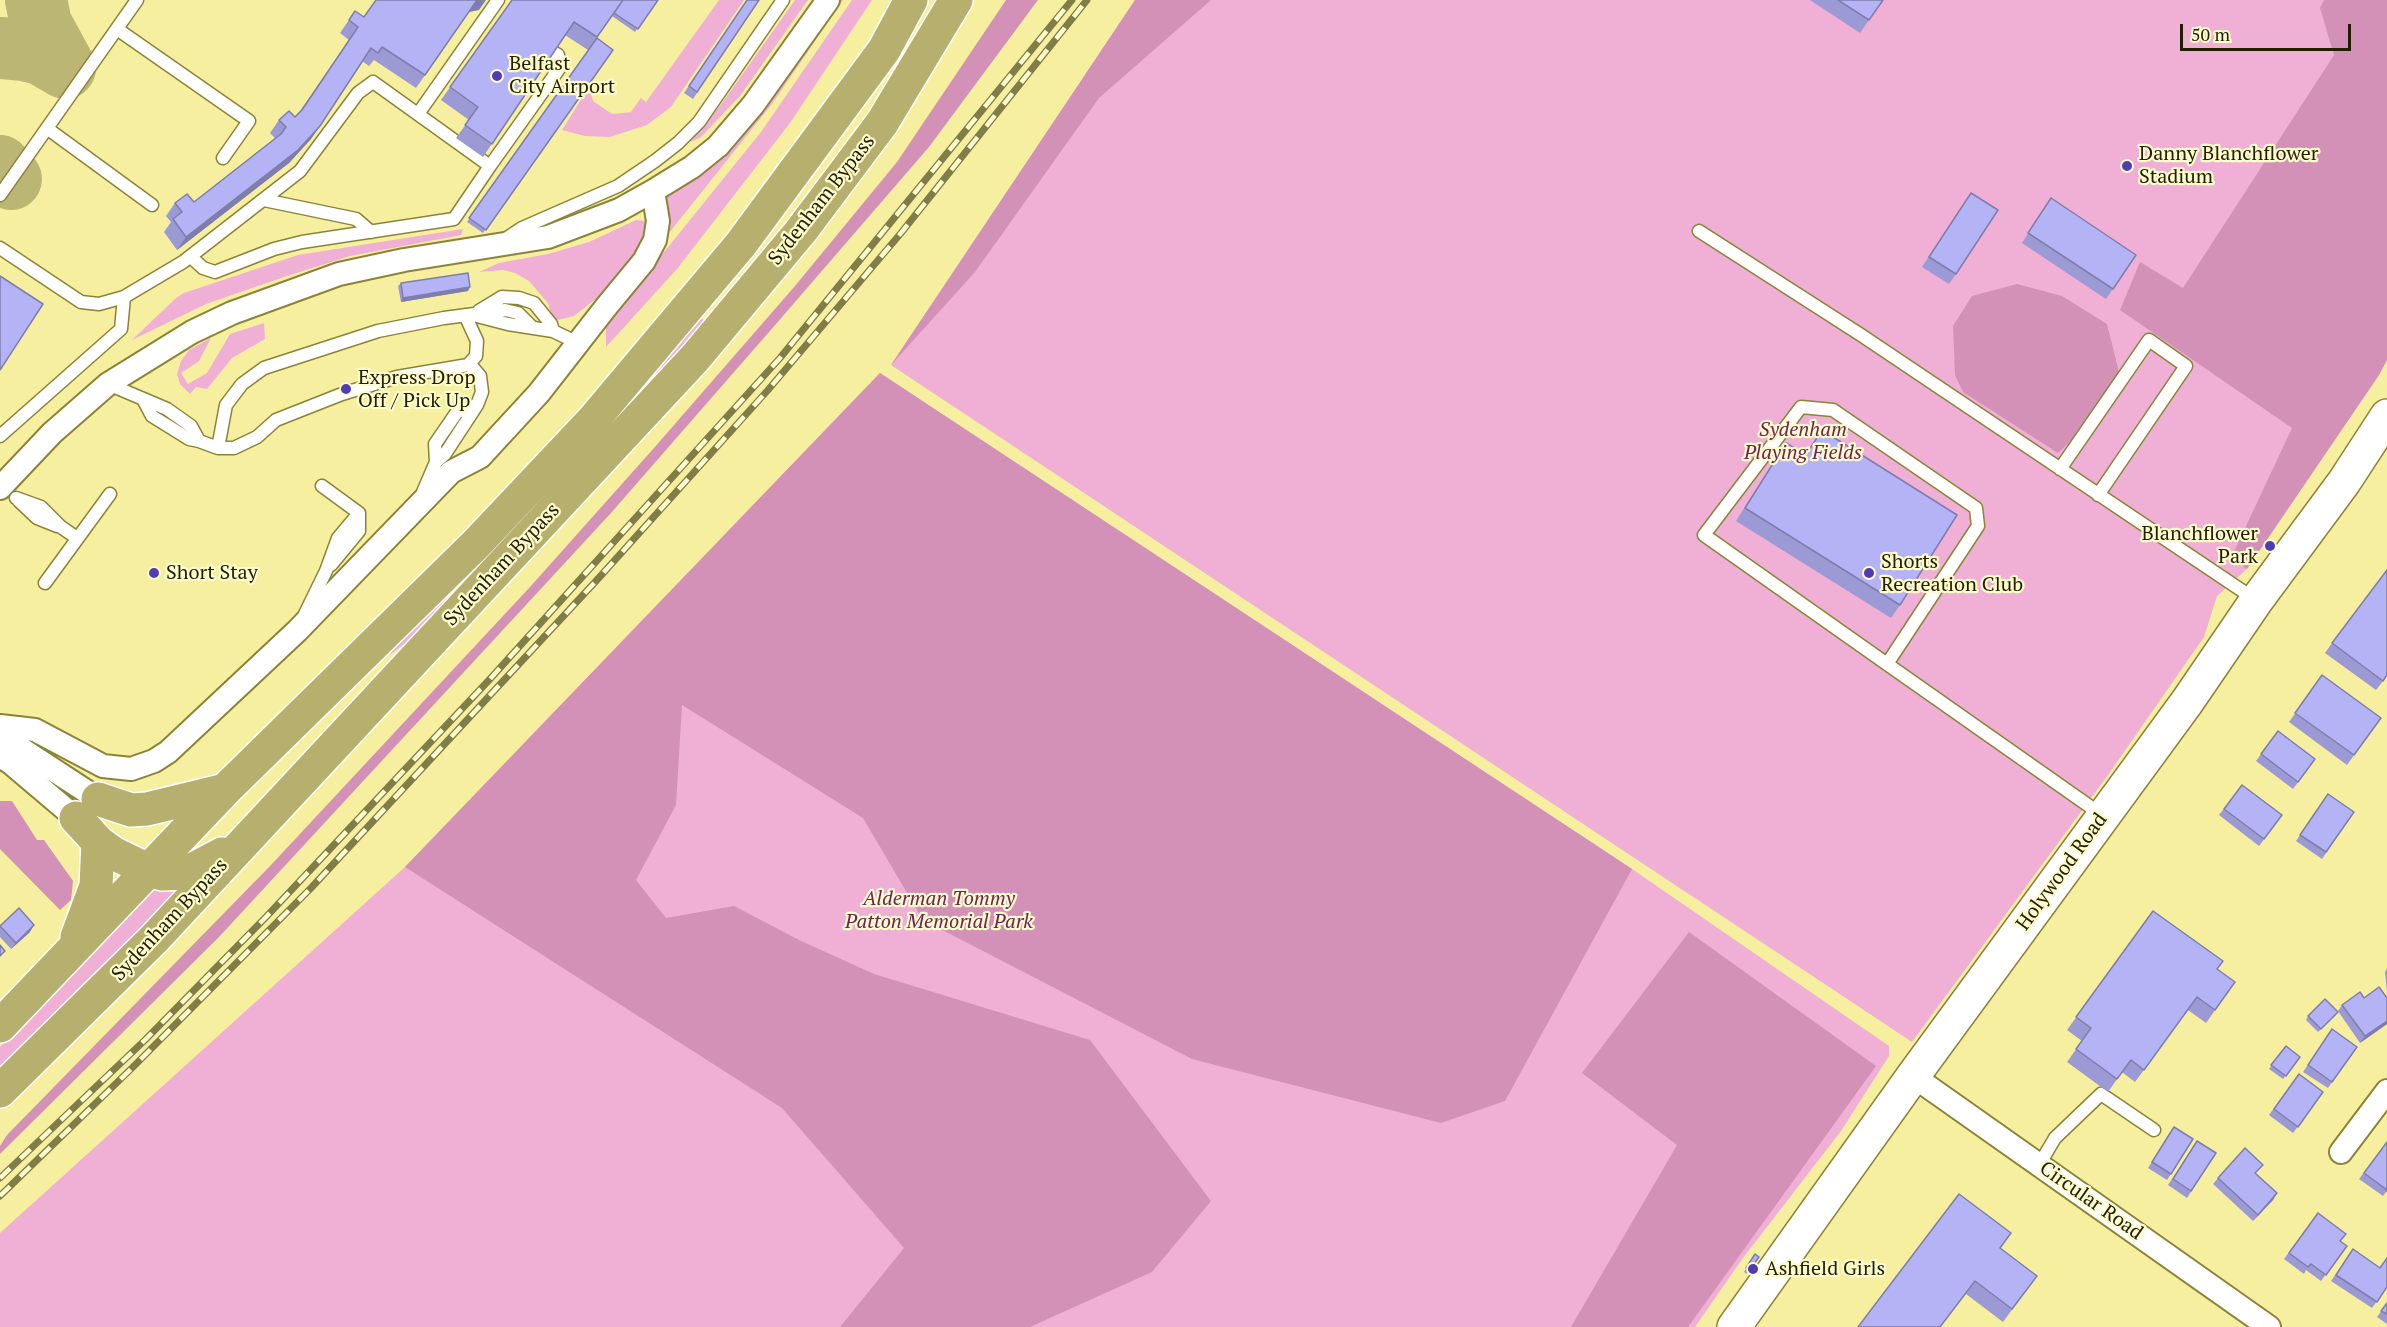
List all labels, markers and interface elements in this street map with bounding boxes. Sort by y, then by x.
scale bar [2183,12,2354,50]
text: 50 m [2191,22,2230,46]
place label: Belfast City Airport [509,52,615,99]
marker: Belfast City Airport [490,69,504,83]
street label: Sydenham Bypass [764,130,880,270]
place label: Danny Blanchflower Stadium [2139,142,2318,189]
marker: Danny Blanchflower Stadium [2120,159,2134,173]
place label: Express Drop Off / Pick Up [358,366,475,413]
marker: Express Drop Off / Pick Up [339,382,353,396]
park label: Sydenham Playing Fields [1744,418,1862,465]
street label: Sydenham Bypass [439,499,565,631]
place label: Blanchflower Park [2142,522,2258,569]
marker: Blanchflower Park [2263,539,2277,553]
place label: Shorts Recreation Club [1881,550,2023,597]
place label: Short Stay [166,561,258,585]
marker: Short Stay [147,566,161,580]
marker: Shorts Recreation Club [1862,566,1876,580]
street label: Holywood Road [2011,809,2113,935]
street label: Sydenham Bypass [107,854,233,986]
park label: Alderman Tommy Patton Memorial Park [845,887,1033,934]
street label: Circular Road [2035,1157,2147,1245]
place label: Ashfield Girls [1765,1257,1885,1281]
marker: Ashfield Girls [1746,1262,1760,1276]

